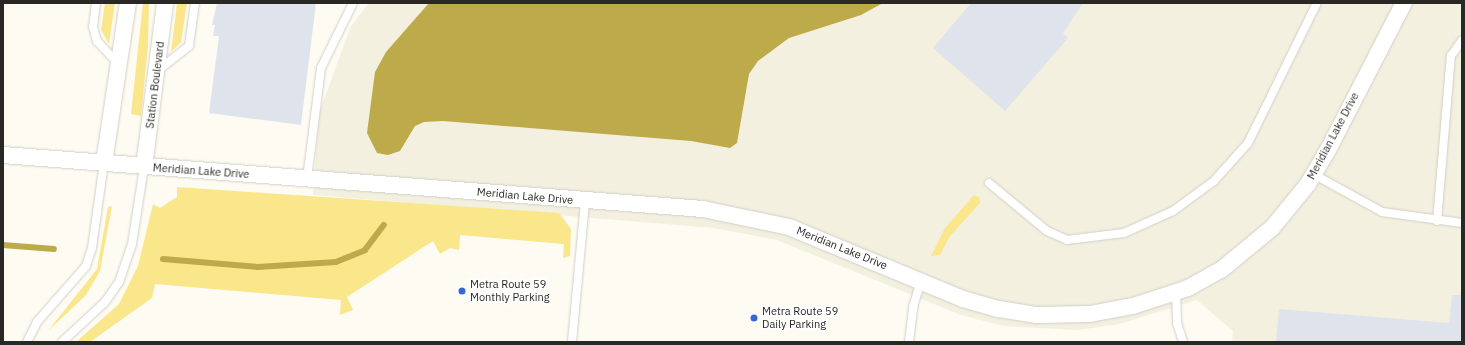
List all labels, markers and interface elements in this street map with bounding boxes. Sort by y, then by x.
street label: Station Boulevard [143,41,167,129]
street label: Meridian Lake Drive [1304,90,1362,182]
street label: Meridian Lake Drive [152,161,250,181]
street label: Meridian Lake Drive [476,185,574,207]
street label: Meridian Lake Drive [795,224,889,272]
place label: Metra Route 59 Monthly Parking [470,278,549,304]
marker: Metra Route 59 Monthly Parking [457,286,467,296]
place label: Metra Route 59 Daily Parking [762,305,838,331]
marker: Metra Route 59 Daily Parking [749,313,759,323]

